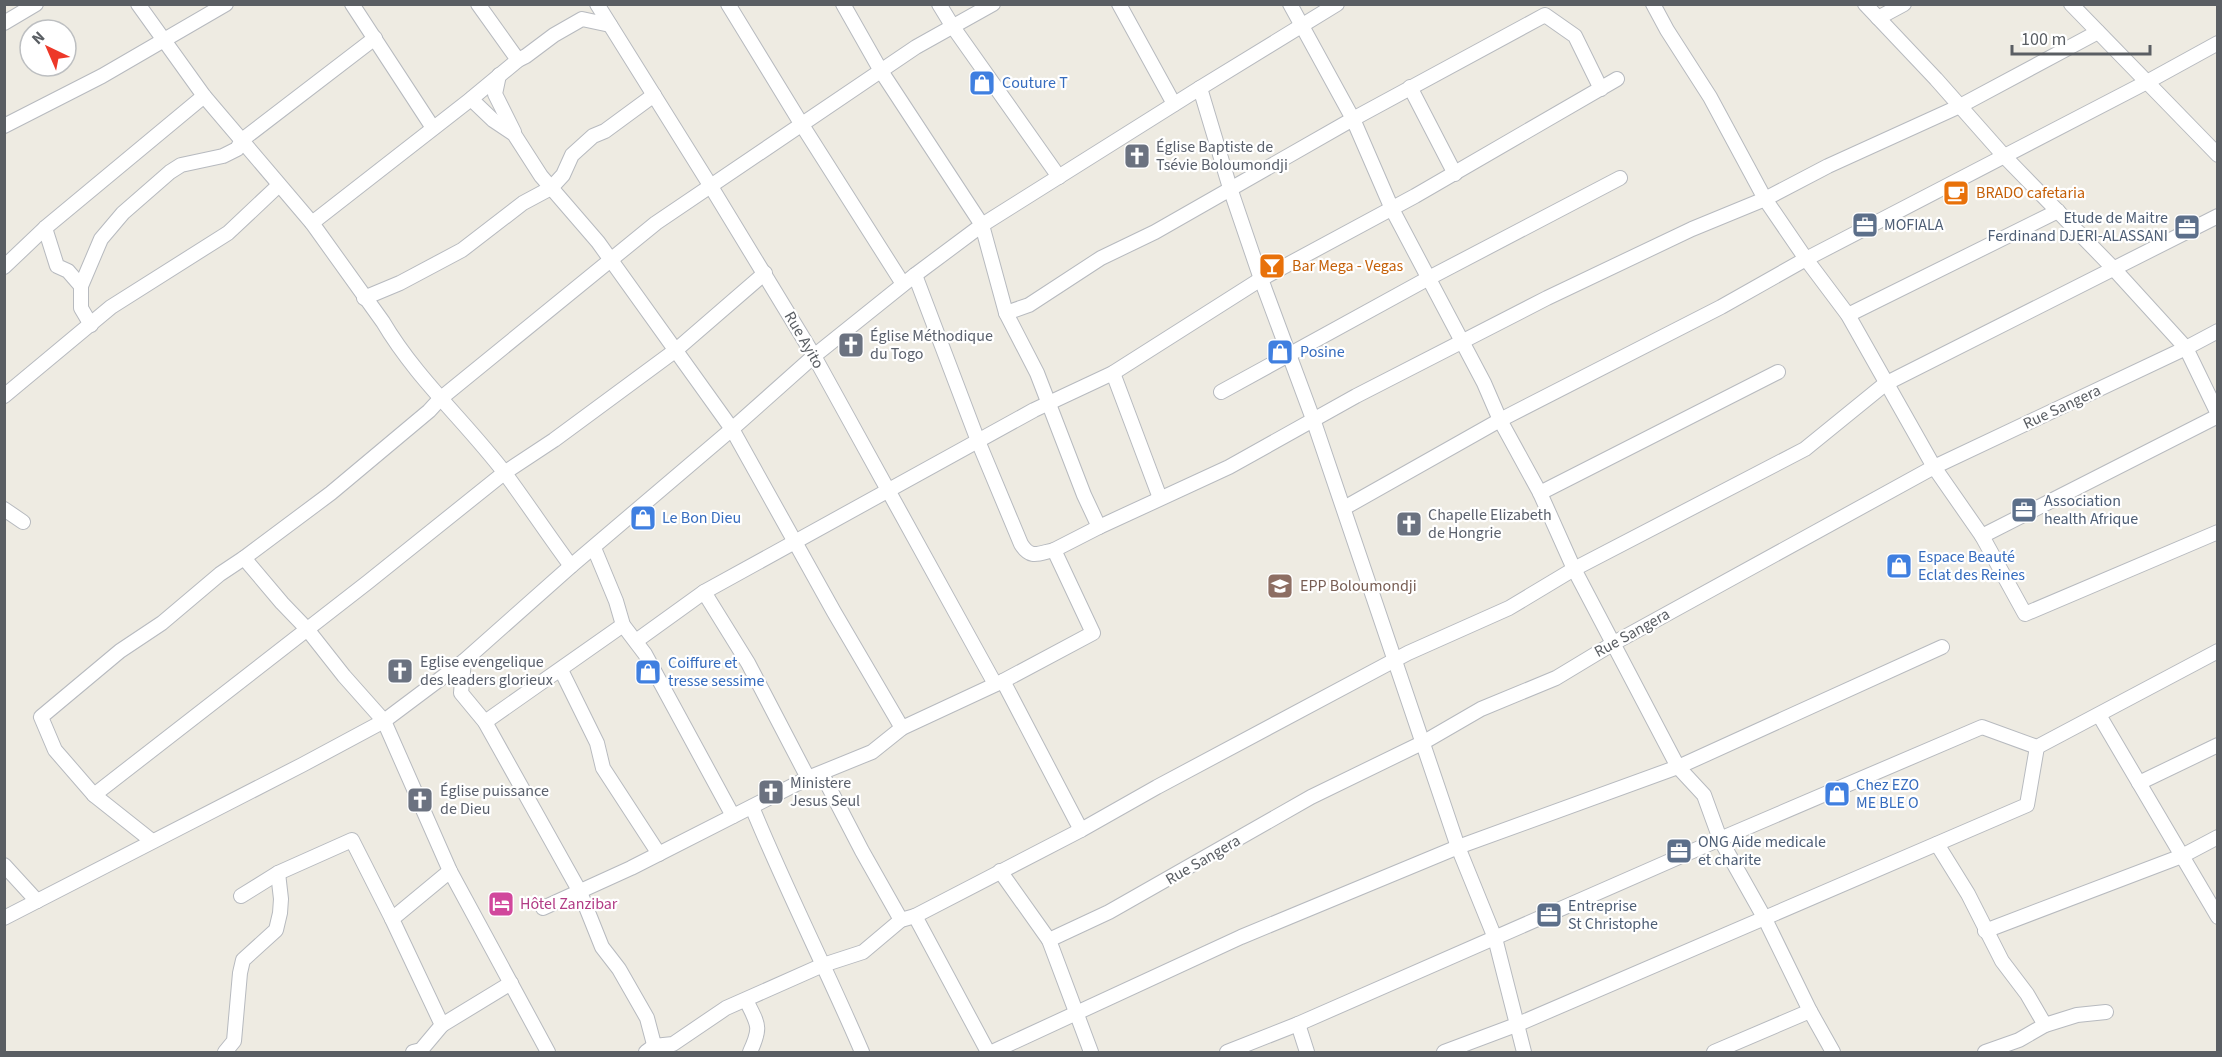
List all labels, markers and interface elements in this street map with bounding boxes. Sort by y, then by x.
north arrow [18,18,78,78]
scale bar [2012,18,2150,56]
text: N [27,26,50,50]
text: 100 m [2021,27,2066,52]
shop icon: Couture T [967,68,997,98]
place label: Couture T [1002,72,1068,94]
place label: Église Baptiste de Tsévie Boloumondji [1156,136,1288,176]
church icon: Église Baptiste de Tsévie Boloumondji [1122,141,1152,171]
cafe icon: BRADO cafetaria [1941,178,1971,208]
place label: BRADO cafetaria [1976,182,2085,204]
place label: Etude de Maitre Ferdinand DJERI-ALASSANI [1988,207,2168,247]
office icon: MOFIALA [1850,210,1880,240]
office icon: Etude de Maitre Ferdinand DJERI-ALASSANI [2172,212,2202,242]
place label: MOFIALA [1884,214,1944,236]
bar icon: Bar Mega - Vegas [1257,251,1287,281]
place label: Bar Mega - Vegas [1292,255,1404,277]
street label: Rue Ayito [779,307,829,373]
place label: Église Méthodique du Togo [870,325,993,365]
church icon: Église Méthodique du Togo [836,330,866,360]
shop icon: Posine [1265,337,1295,367]
place label: Posine [1300,341,1345,363]
street label: Rue Sangera [2020,379,2104,435]
place label: Association health Afrique [2044,490,2138,530]
office icon: Association health Afrique [2009,495,2039,525]
shop icon: Le Bon Dieu [628,503,658,533]
place label: Chapelle Elizabeth de Hongrie [1428,504,1552,544]
place label: Le Bon Dieu [662,507,741,529]
church icon: Chapelle Elizabeth de Hongrie [1394,509,1424,539]
place label: Espace Beauté Eclat des Reines [1918,546,2025,586]
shop icon: Espace Beauté Eclat des Reines [1884,551,1914,581]
school or university icon: EPP Boloumondji [1265,571,1295,601]
place label: EPP Boloumondji [1300,575,1417,597]
street label: Rue Sangera [1590,603,1674,663]
place label: Eglise evengelique des leaders glorieux [420,651,553,691]
place label: Coiffure et tresse sessime [668,652,765,692]
church icon: Eglise evengelique des leaders glorieux [385,656,415,686]
shop icon: Coiffure et tresse sessime [633,657,663,687]
place label: Ministere Jesus Seul [790,772,860,812]
place label: Chez EZO ME BLE O [1856,774,1919,814]
church icon: Ministere Jesus Seul [756,777,786,807]
shop icon: Chez EZO ME BLE O [1822,779,1852,809]
place label: Église puissance de Dieu [440,780,549,820]
church icon: Église puissance de Dieu [405,785,435,815]
street label: Rue Sangera [1161,830,1245,890]
place label: ONG Aide medicale et charite [1698,831,1826,871]
office icon: ONG Aide medicale et charite [1664,836,1694,866]
hotel icon: Hôtel Zanzibar [486,889,516,919]
place label: Hôtel Zanzibar [520,893,618,915]
place label: Entreprise St Christophe [1568,895,1658,935]
office icon: Entreprise St Christophe [1534,900,1564,930]

